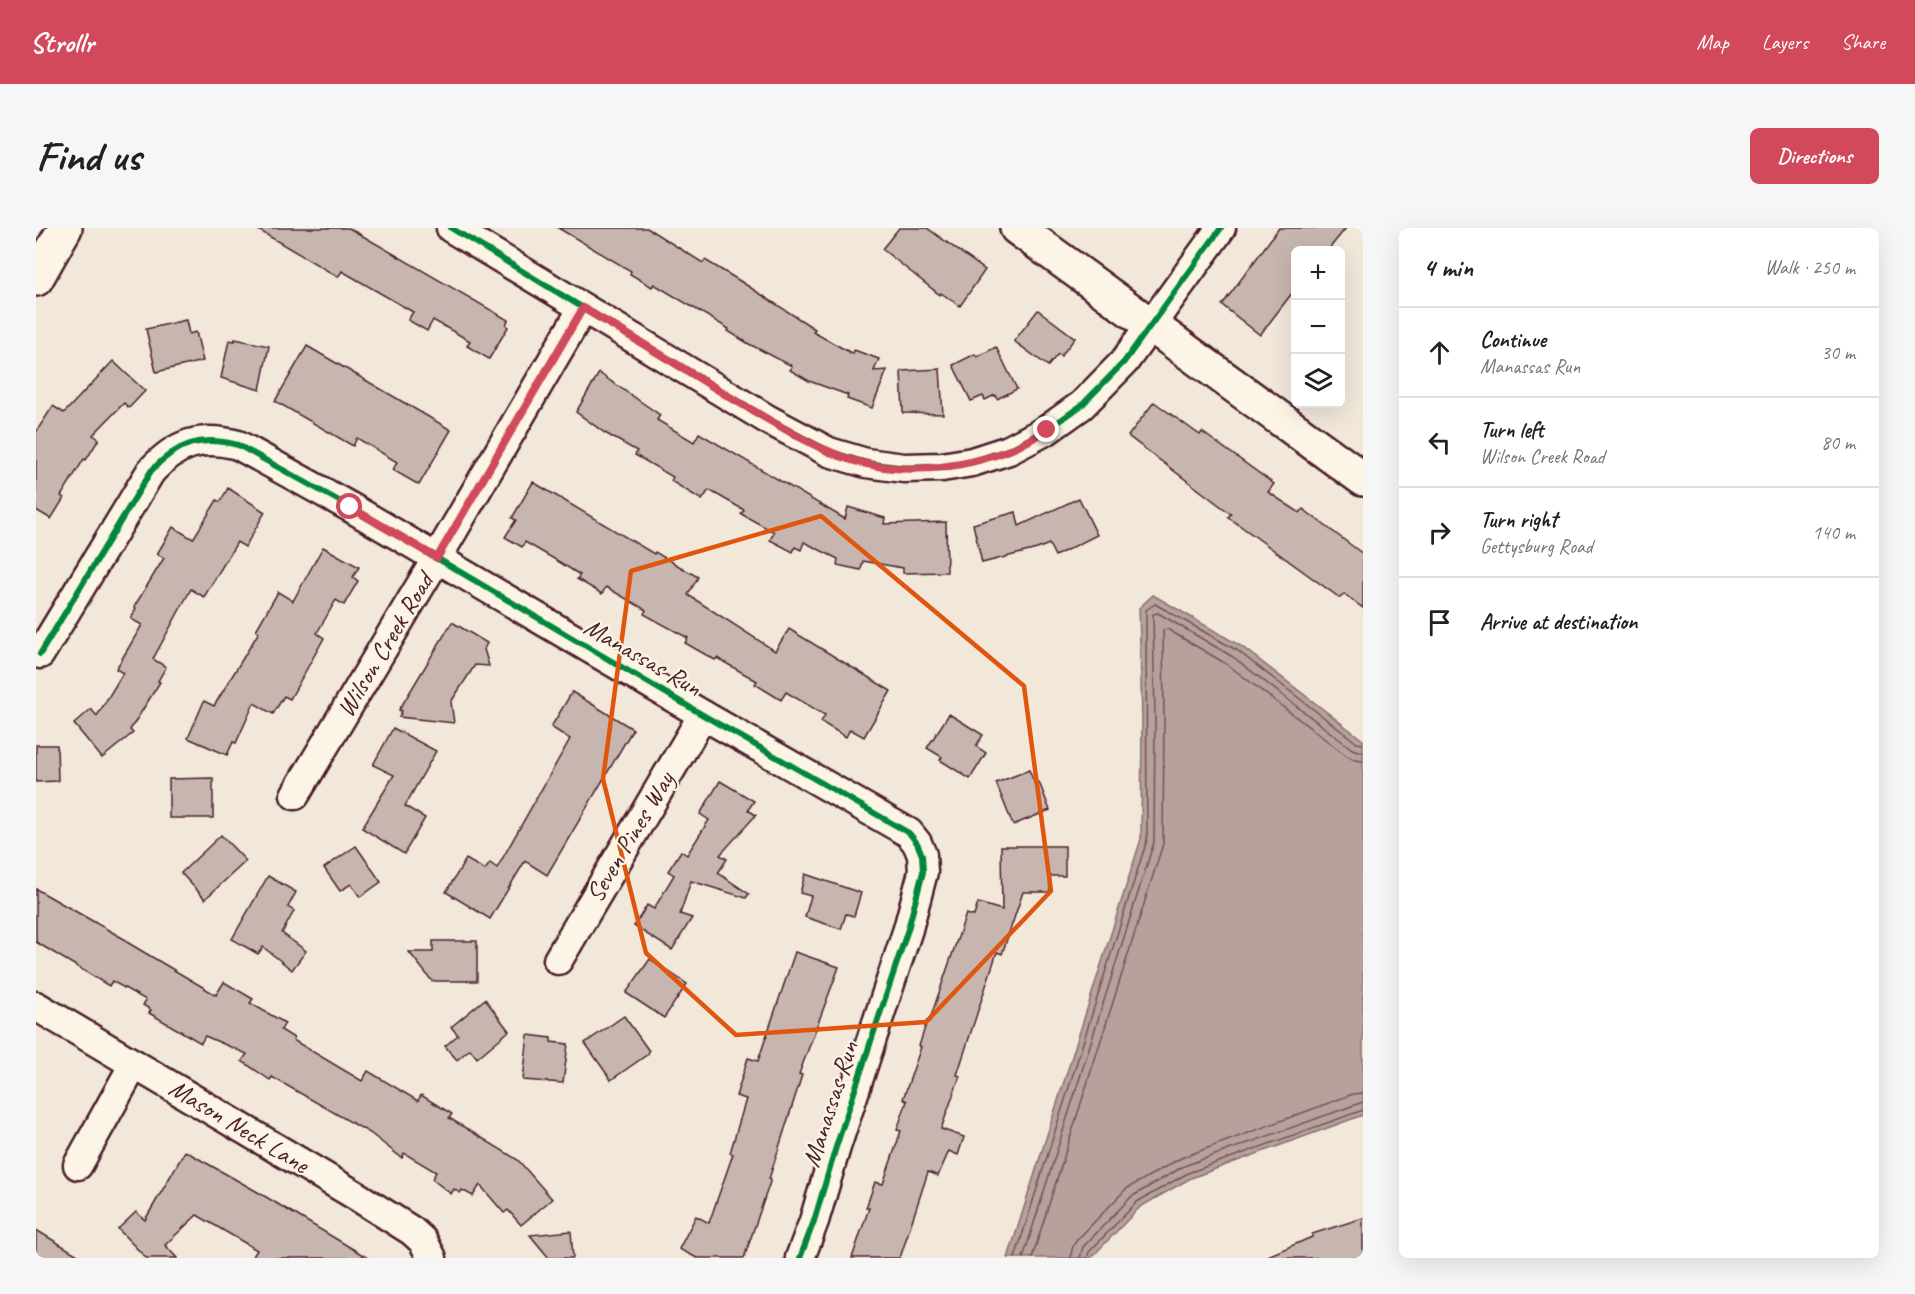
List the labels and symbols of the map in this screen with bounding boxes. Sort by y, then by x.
route end [1033,416,1059,442]
route start [336,493,362,519]
street label: Wilson Creek Road [329,564,443,723]
street label: Manassas Run [578,610,708,704]
street label: Seven Pines Way [578,764,683,908]
street label: Manassas Run [794,1037,866,1171]
street label: Mason Neck Lane [163,1071,316,1181]

